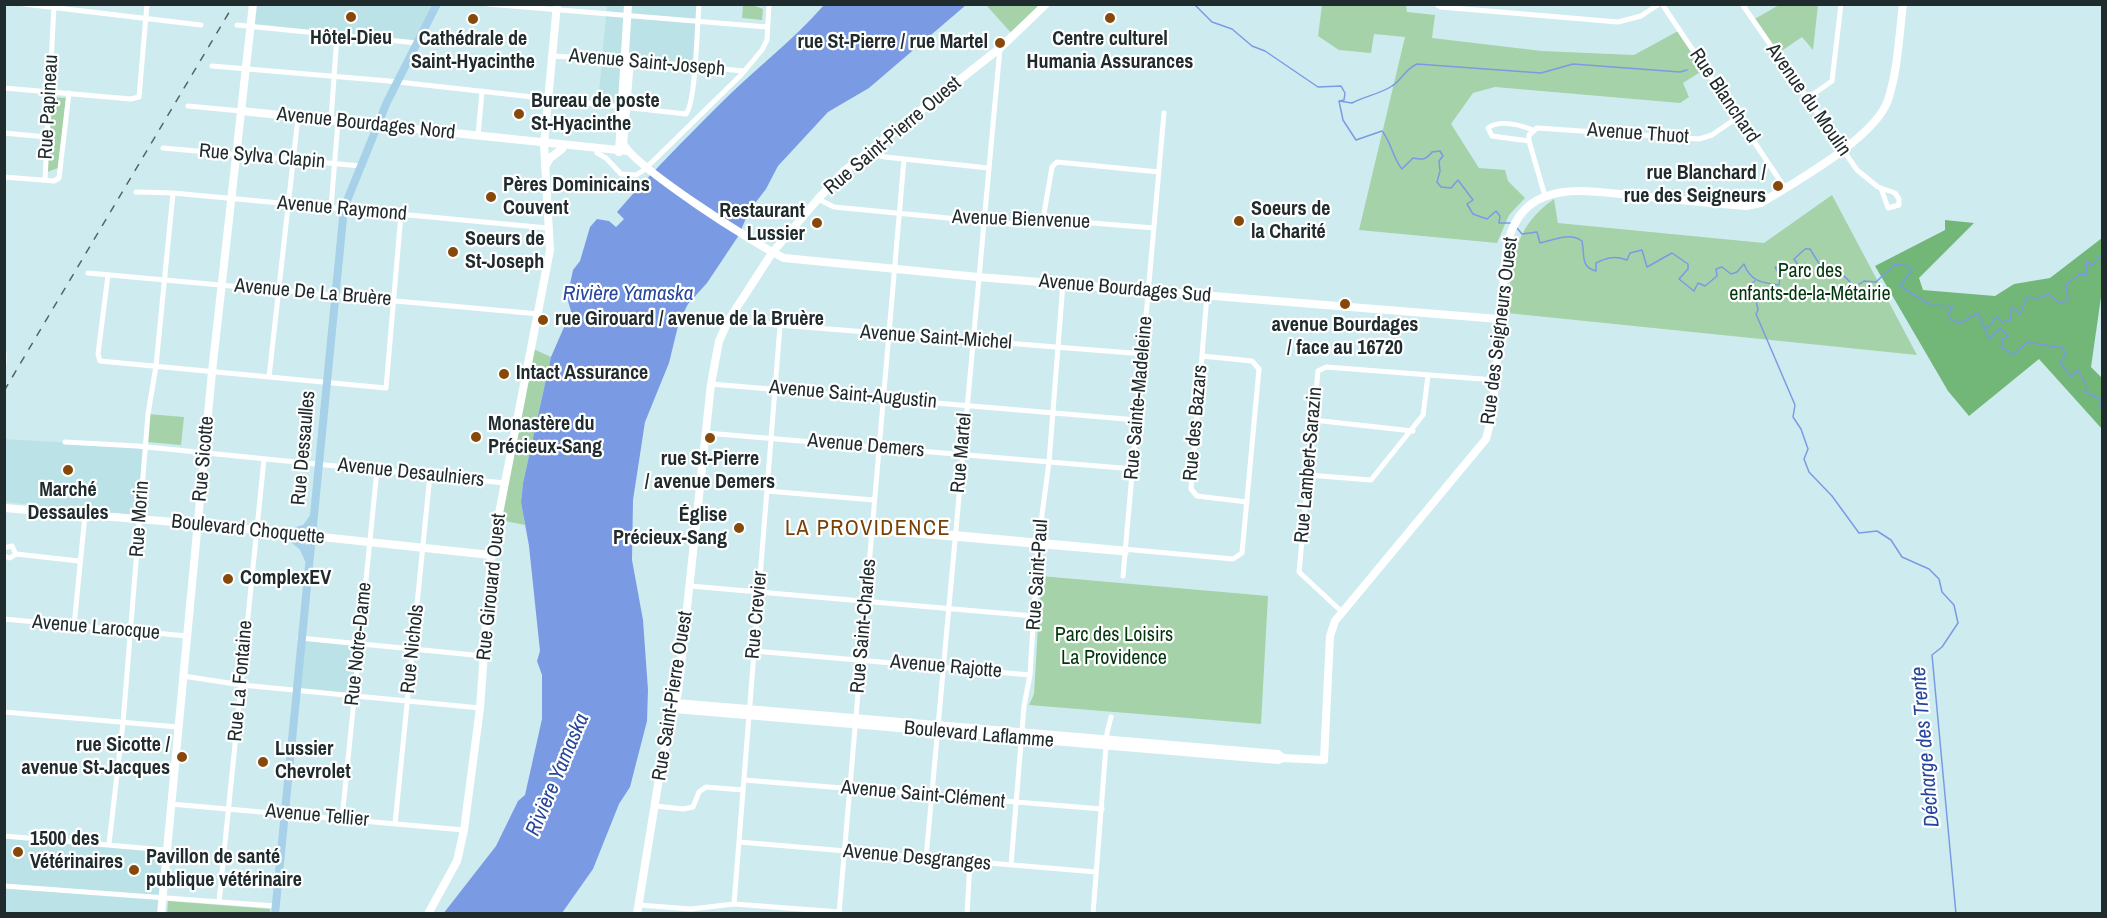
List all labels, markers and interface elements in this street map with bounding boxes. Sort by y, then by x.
marker: Hôtel-Dieu [344,10,358,24]
marker: Centre culturel Humania Assurances [1103,11,1117,25]
marker: Cathédrale de Saint-Hyacinthe [466,12,480,26]
place label: Hôtel-Dieu [310,27,392,51]
place label: Cathédrale de Saint-Hyacinthe [411,28,535,75]
place label: Centre culturel Humania Assurances [1027,28,1193,75]
place label: rue St-Pierre / rue Martel [798,31,988,55]
marker: rue St-Pierre / rue Martel [993,36,1007,50]
street label: Avenue du Moulin [1760,39,1856,161]
street label: Avenue Saint-Joseph [568,44,726,82]
street label: Rue Blanchard [1684,44,1764,148]
street label: Rue Papineau [34,54,64,160]
street label: Rue Saint-Pierre Ouest [820,72,966,200]
place label: Bureau de poste St-Hyacinthe [531,90,659,137]
street label: Avenue Bourdages Nord [276,103,456,145]
marker: Bureau de poste St-Hyacinthe [512,107,526,121]
street label: Avenue Thuot [1586,118,1690,150]
street label: Rue Sylva Clapin [198,140,326,174]
place label: rue Blanchard / rue des Seigneurs [1624,162,1766,209]
place label: Pères Dominicains Couvent [503,174,650,221]
marker: rue Blanchard / rue des Seigneurs [1771,179,1785,193]
marker: Pères Dominicains Couvent [484,190,498,204]
street label: Avenue Raymond [276,191,408,227]
place label: Soeurs de la Charité [1251,198,1330,245]
place label: Restaurant Lussier [719,200,805,247]
street label: Avenue Bienvenue [951,206,1091,234]
marker: Soeurs de la Charité [1232,214,1246,228]
marker: Restaurant Lussier [810,216,824,230]
place label: Soeurs de St-Joseph [465,228,544,275]
street label: Rue des Seigneurs Ouest [1477,236,1523,426]
marker: Soeurs de St-Joseph [446,245,460,259]
park label: Parc des enfants-de-la-Métairie [1729,260,1891,307]
street label: Avenue Bourdages Sud [1038,270,1212,308]
street label: Avenue De La Bruère [234,274,392,312]
water label: Rivière Yamaska [563,281,693,307]
marker: avenue Bourdages / face au 16720 [1338,297,1352,311]
place label: rue Girouard / avenue de la Bruère [555,308,824,332]
marker: rue Girouard / avenue de la Bruère [536,313,550,327]
place label: avenue Bourdages / face au 16720 [1272,314,1418,361]
street label: Rue Sainte-Madeleine [1120,315,1158,481]
street label: Avenue Saint-Michel [859,321,1013,355]
place label: Intact Assurance [516,362,648,386]
street label: Rue des Bazars [1179,364,1213,482]
marker: Intact Assurance [497,367,511,381]
street label: Avenue Saint-Augustin [768,376,938,414]
street label: Rue Lambert-Sarazin [1290,386,1328,544]
street label: Rue Dessaulles [287,390,321,506]
street label: Rue Martel [947,412,977,494]
place label: Monastère du Précieux-Sang [488,413,602,460]
street label: Rue Sicotte [188,415,220,503]
street label: Avenue Demers [807,429,925,463]
marker: Monastère du Précieux-Sang [469,430,483,444]
marker: rue St-Pierre / avenue Demers [703,431,717,445]
place label: rue St-Pierre / avenue Demers [645,448,775,495]
street label: Avenue Desaulniers [336,453,486,493]
marker: Marché Dessaules [61,463,75,477]
place label: Marché Dessaules [27,479,109,526]
street label: Rue Morin [125,480,155,558]
place label: Église Précieux-Sang [613,504,727,551]
street label: Boulevard Choquette [170,510,326,550]
street label: Rue Girouard Ouest [472,512,512,662]
district label: LA PROVIDENCE [785,516,951,542]
street label: Rue Saint-Paul [1022,519,1054,631]
marker: Église Précieux-Sang [732,521,746,535]
street label: Rue Saint-Charles [846,558,882,694]
place label: ComplexEV [240,567,331,591]
street label: Rue Crevier [741,570,773,660]
marker: ComplexEV [221,572,235,586]
street label: Rue Notre-Dame [341,581,377,707]
street label: Rue Nichols [396,603,430,695]
street label: Rue Saint-Pierre Ouest [648,609,698,783]
street label: Avenue Larocque [31,610,161,646]
street label: Rue La Fontaine [224,619,258,743]
park label: Parc des Loisirs La Providence [1055,624,1173,671]
street label: Avenue Rajotte [889,650,1003,684]
water label: Décharge des Trente [1906,666,1946,828]
water label: Rivière Yamaska [521,710,595,840]
street label: Boulevard Laflamme [903,716,1055,754]
place label: rue Sicotte / avenue St-Jacques [21,734,170,781]
place label: Lussier Chevrolet [275,738,351,785]
marker: rue Sicotte / avenue St-Jacques [175,750,189,764]
marker: Lussier Chevrolet [256,755,270,769]
street label: Avenue Saint-Clément [840,776,1006,814]
street label: Avenue Tellier [264,800,370,832]
place label: 1500 des Vétérinaires [30,828,123,875]
street label: Avenue Desgranges [842,840,992,876]
marker: 1500 des Vétérinaires [11,845,25,859]
place label: Pavillon de santé publique vétérinaire [146,846,302,893]
marker: Pavillon de santé publique vétérinaire [127,863,141,877]

